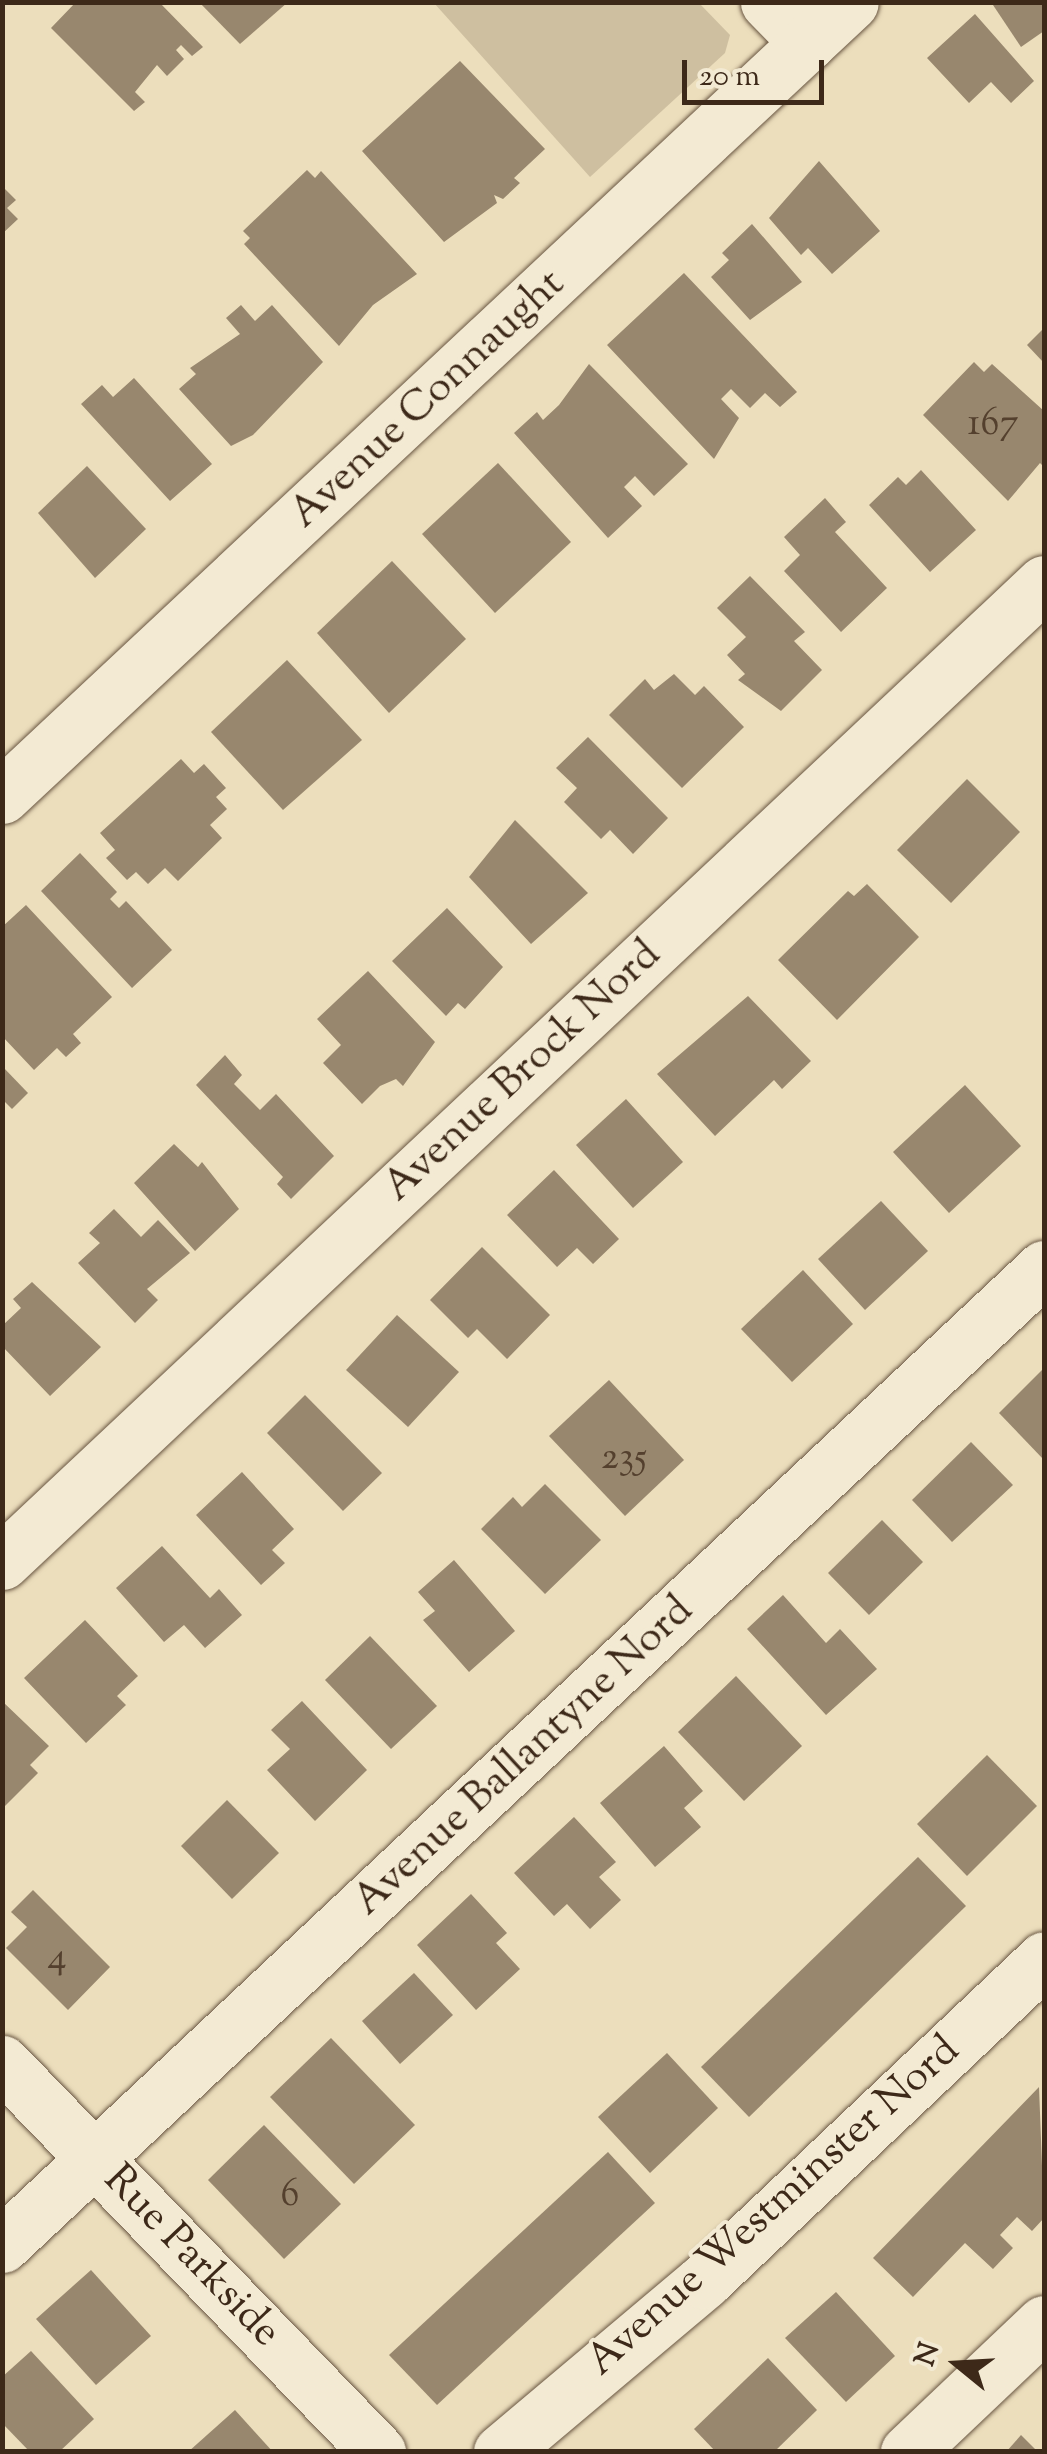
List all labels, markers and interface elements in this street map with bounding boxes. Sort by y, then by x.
scale bar [687,40,830,102]
text: 20 m [699,56,760,99]
street label: Avenue Connaught [280,260,576,540]
house number: 167 [968,403,1018,449]
street label: Avenue Brock Nord [374,931,672,1213]
house number: 235 [601,1437,647,1483]
street label: Avenue Ballantyne Nord [344,1587,704,1927]
house number: 4 [47,1937,67,1983]
street label: Avenue Westminster Nord [577,2026,971,2388]
street label: Rue Parkside [92,2156,290,2358]
house number: 6 [281,2174,299,2220]
north arrow [907,2314,1007,2414]

